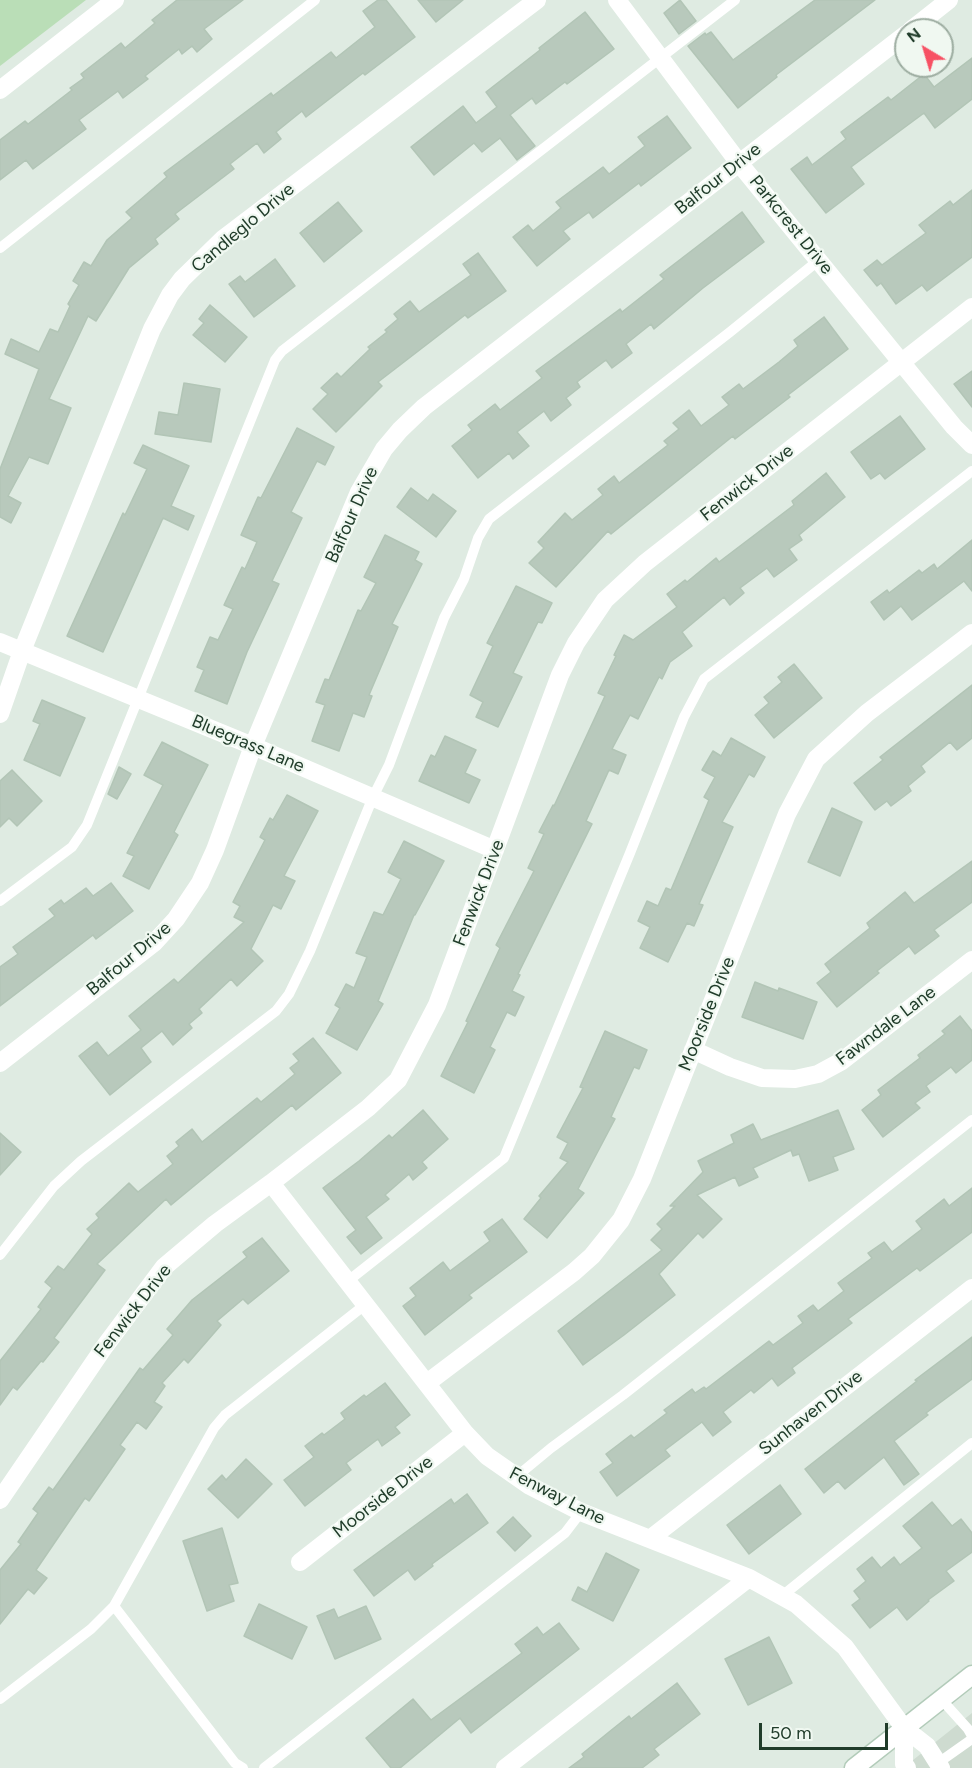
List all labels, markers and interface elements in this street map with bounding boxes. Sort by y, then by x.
north arrow [894,18,954,78]
text: N [903,24,925,46]
street label: Balfour Drive [671,139,765,219]
street label: Parkcrest Drive [745,171,837,279]
street label: Candleglo Drive [187,179,299,277]
street label: Fenwick Drive [696,440,798,526]
street label: Balfour Drive [321,463,383,567]
street label: Bluegrass Lane [188,711,308,777]
street label: Fenwick Drive [449,837,509,949]
street label: Balfour Drive [82,918,176,1000]
street label: Moorside Drive [674,954,740,1074]
street label: Fawndale Lane [832,981,940,1071]
street label: Fenwick Drive [90,1260,176,1362]
street label: Sunhaven Drive [755,1366,867,1460]
street label: Moorside Drive [329,1451,437,1543]
street label: Fenway Lane [505,1463,609,1529]
scale bar [762,1711,891,1749]
text: 50 m [770,1722,812,1744]

